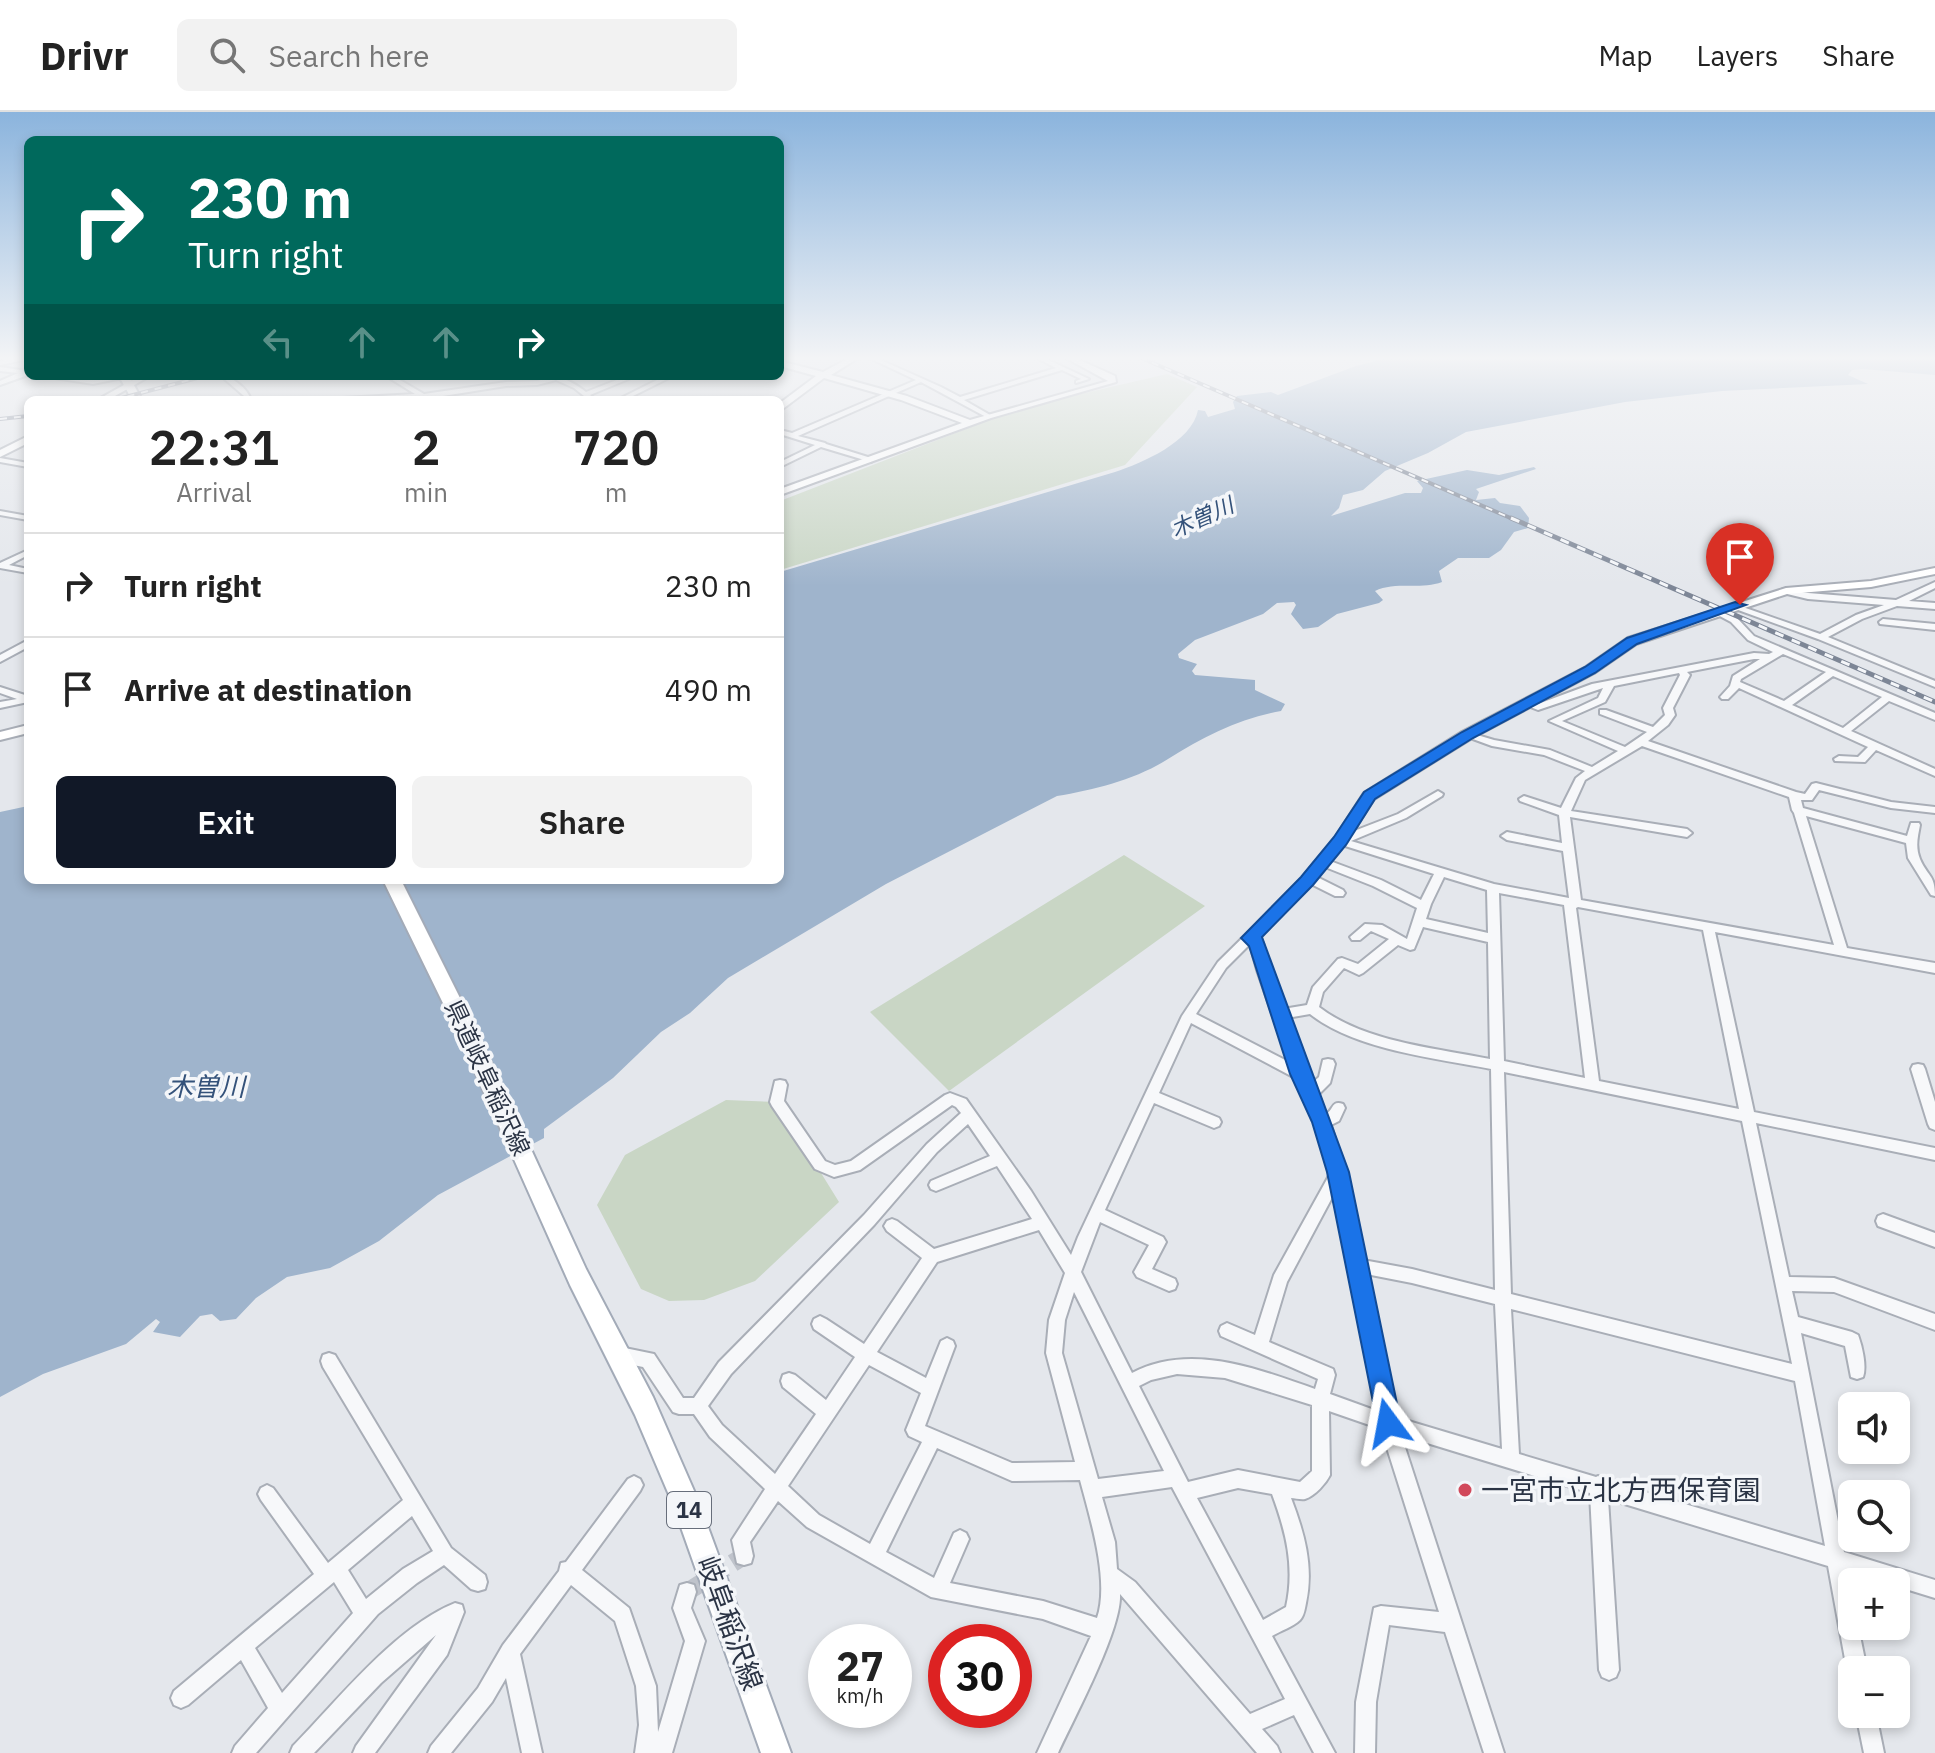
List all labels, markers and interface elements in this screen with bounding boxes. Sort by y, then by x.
search box [177,19,737,91]
text: Drivr [40,31,129,80]
icon: search [205,33,249,77]
text: Search here [269,36,429,75]
text: Map [1598,37,1652,74]
text: Layers [1696,37,1778,74]
text: Share [1822,37,1895,74]
text: 230 m [188,161,352,233]
icon: right [56,168,160,272]
text: Turn right [188,231,344,278]
icon: left [256,320,300,364]
icon: ahead [340,320,384,364]
icon: ahead [424,320,468,364]
icon: right [508,320,552,364]
text: 22:31 [149,416,279,478]
text: 2 [412,416,440,478]
text: 720 [573,416,659,478]
text: Arrival [176,475,252,509]
text: min [404,475,448,509]
text: m [605,475,627,509]
water label: 木曽川 [1166,489,1240,543]
pin [1706,523,1774,605]
icon: arrive [1718,535,1762,579]
icon: right [56,563,100,607]
text: Turn right [124,566,262,605]
text: 230 m [665,566,752,605]
icon: arrive [56,667,100,711]
text: Arrive at destination [124,670,412,709]
text: 490 m [665,670,752,709]
button: Exit [56,776,396,868]
button: Share [412,776,752,868]
street label: 県道岐阜稲沢線 [438,995,538,1160]
water label: 木曽川 [167,1069,248,1103]
position arrow [1346,1381,1430,1465]
map controls [1838,1392,1910,1728]
button: sound [1838,1392,1910,1464]
place label: 一宮市立北方西保育園 [1481,1471,1761,1508]
button: search [1838,1480,1910,1552]
marker: 一宮市立北方西保育園 [1456,1481,1474,1499]
road number: 14 [667,1492,711,1528]
street label: 岐阜稲沢線 [689,1551,772,1695]
button: + [1838,1568,1910,1640]
speed limit sign: 30 [928,1624,1032,1728]
text: 27 [836,1640,884,1692]
button: − [1838,1656,1910,1728]
text: km/h [836,1682,884,1709]

